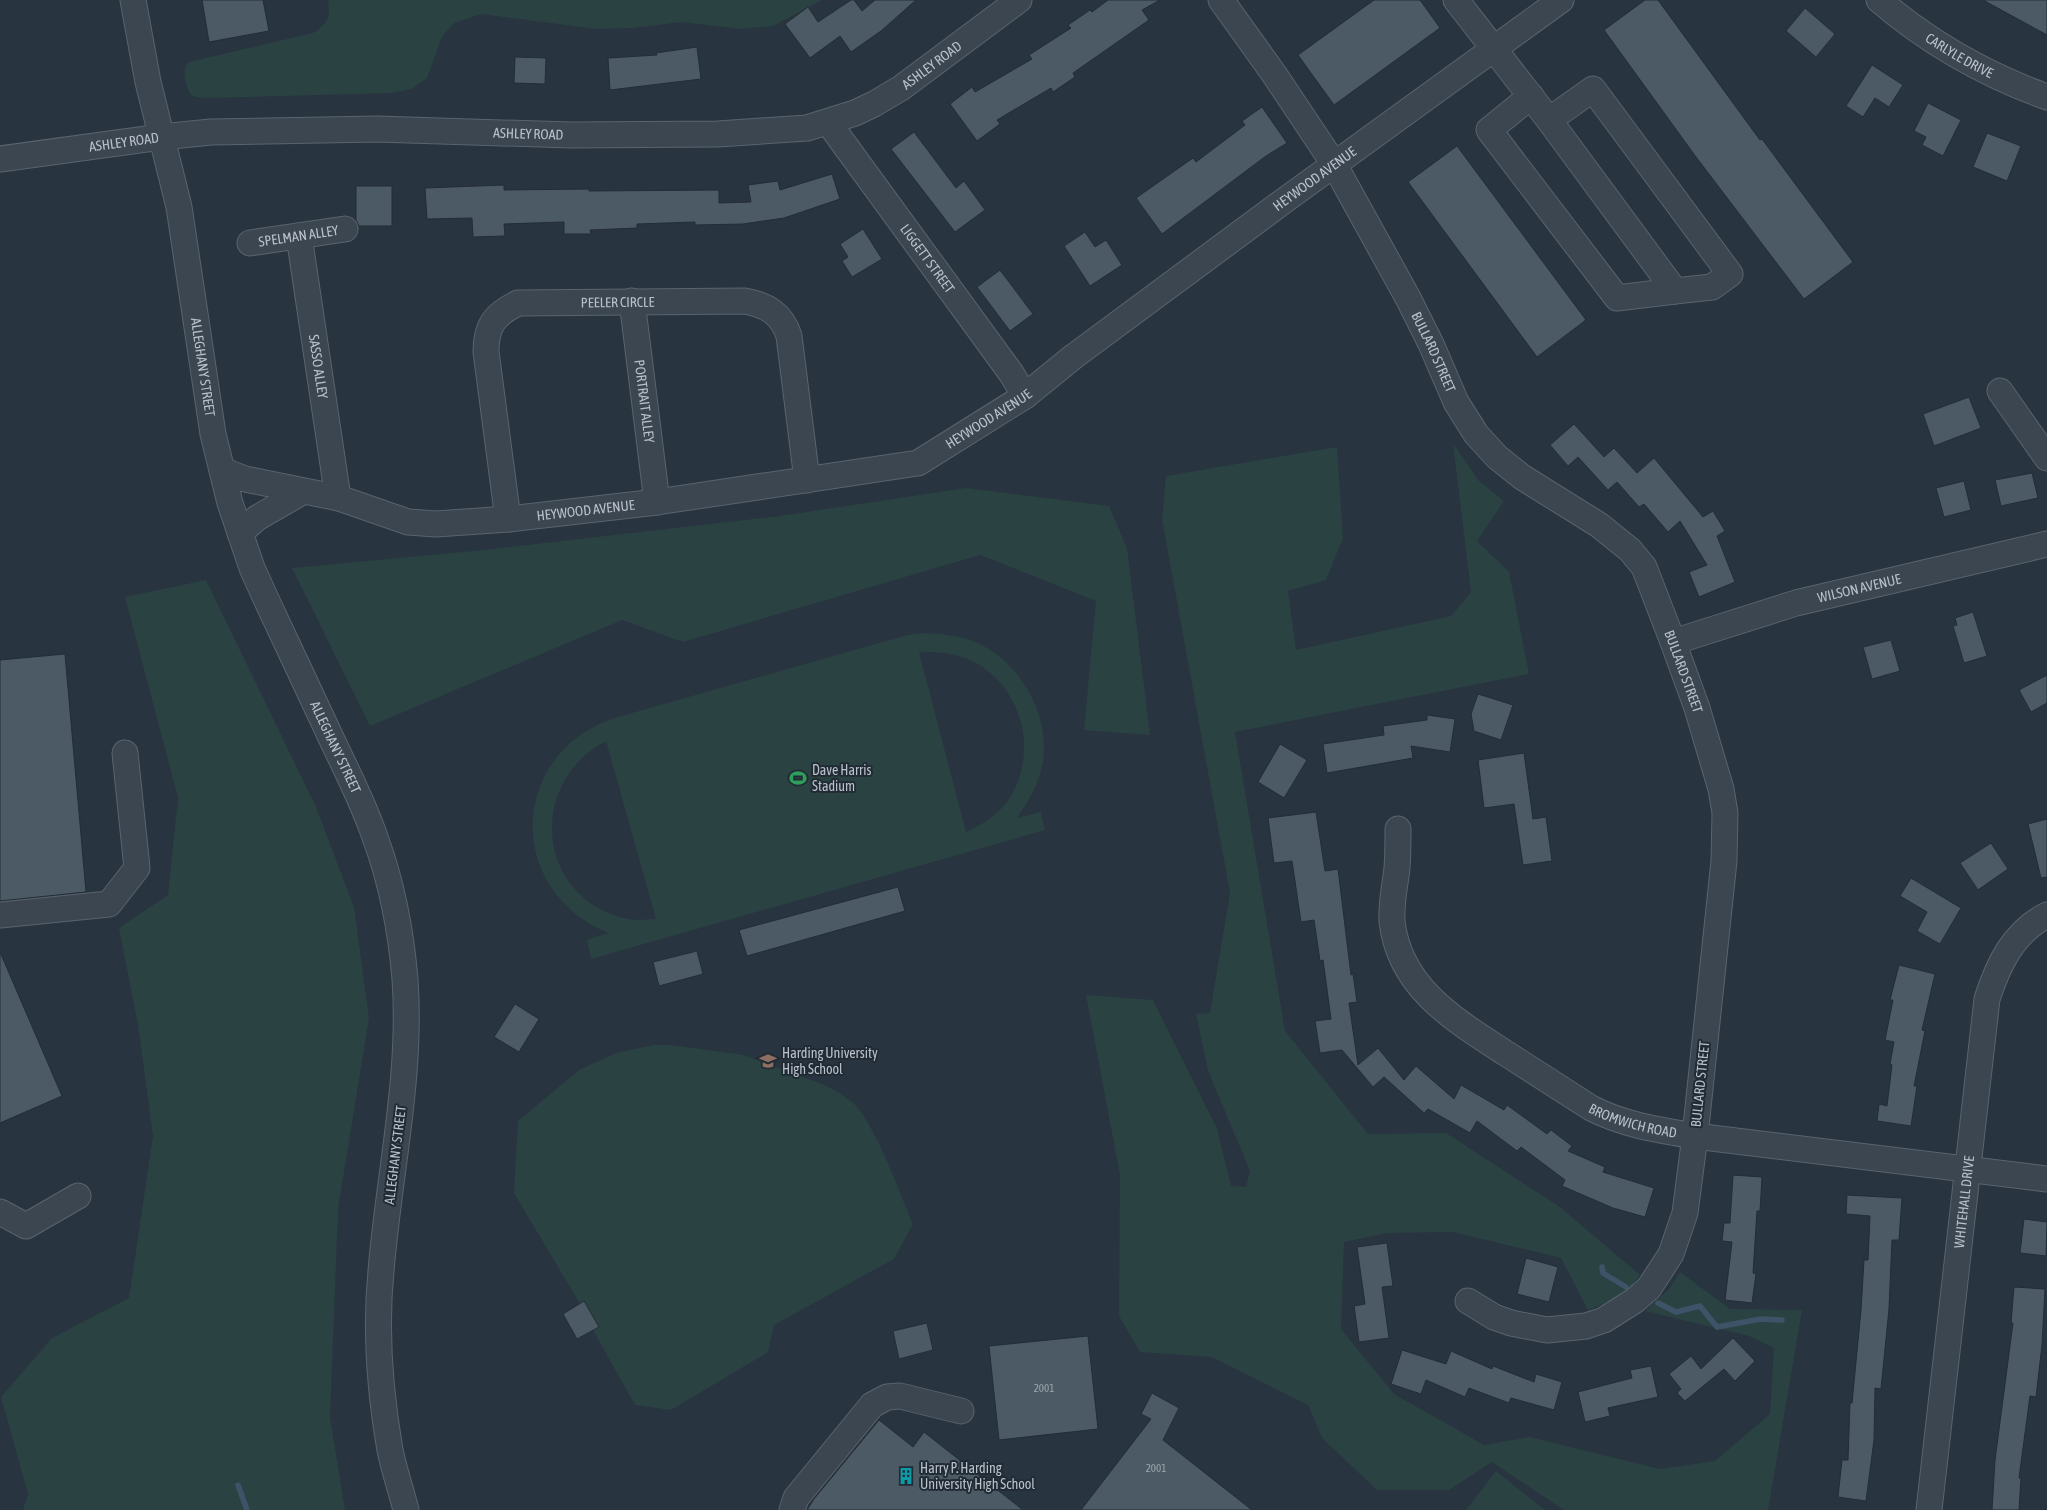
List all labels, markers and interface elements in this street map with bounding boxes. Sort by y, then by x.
street label: CARLYLE DRIVE [1923,30,1996,81]
street label: ASHLEY ROAD [899,38,965,93]
street label: ASHLEY ROAD [493,125,564,143]
street label: ASHLEY ROAD [88,129,160,155]
street label: HEYWOOD AVENUE [1270,143,1359,214]
street label: LIGGETT STREET [897,221,958,296]
street label: SPELMAN ALLEY [257,222,340,250]
street label: PEELER CIRCLE [581,294,654,310]
street label: BULLARD STREET [1408,309,1459,395]
street label: ALLEGHANY STREET [188,317,218,418]
street label: SASSO ALLEY [306,333,331,400]
street label: PORTRAIT ALLEY [631,359,658,444]
street label: HEYWOOD AVENUE [943,386,1035,452]
street label: HEYWOOD AVENUE [536,497,635,524]
street label: WILSON AVENUE [1816,571,1903,606]
street label: BULLARD STREET [1661,628,1706,714]
street label: ALLEGHANY STREET [307,699,364,796]
place label: Dave Harris Stadium [812,762,871,794]
sports icon: Dave Harris Stadium [788,768,808,788]
street label: BULLARD STREET [1688,1040,1712,1128]
place label: Harding University High School [782,1045,878,1077]
school or university icon: Harding University High School [758,1051,778,1071]
street label: BROMWICH ROAD [1586,1100,1678,1141]
street label: ALLEGHANY STREET [381,1105,409,1205]
street label: WHITEHALL DRIVE [1951,1155,1977,1249]
house number: 2001 [1034,1382,1054,1394]
place label: Harry P. Harding University High School [920,1460,1035,1492]
house number: 2001 [1146,1462,1166,1474]
building icon: Harry P. Harding University High School [896,1466,916,1486]

